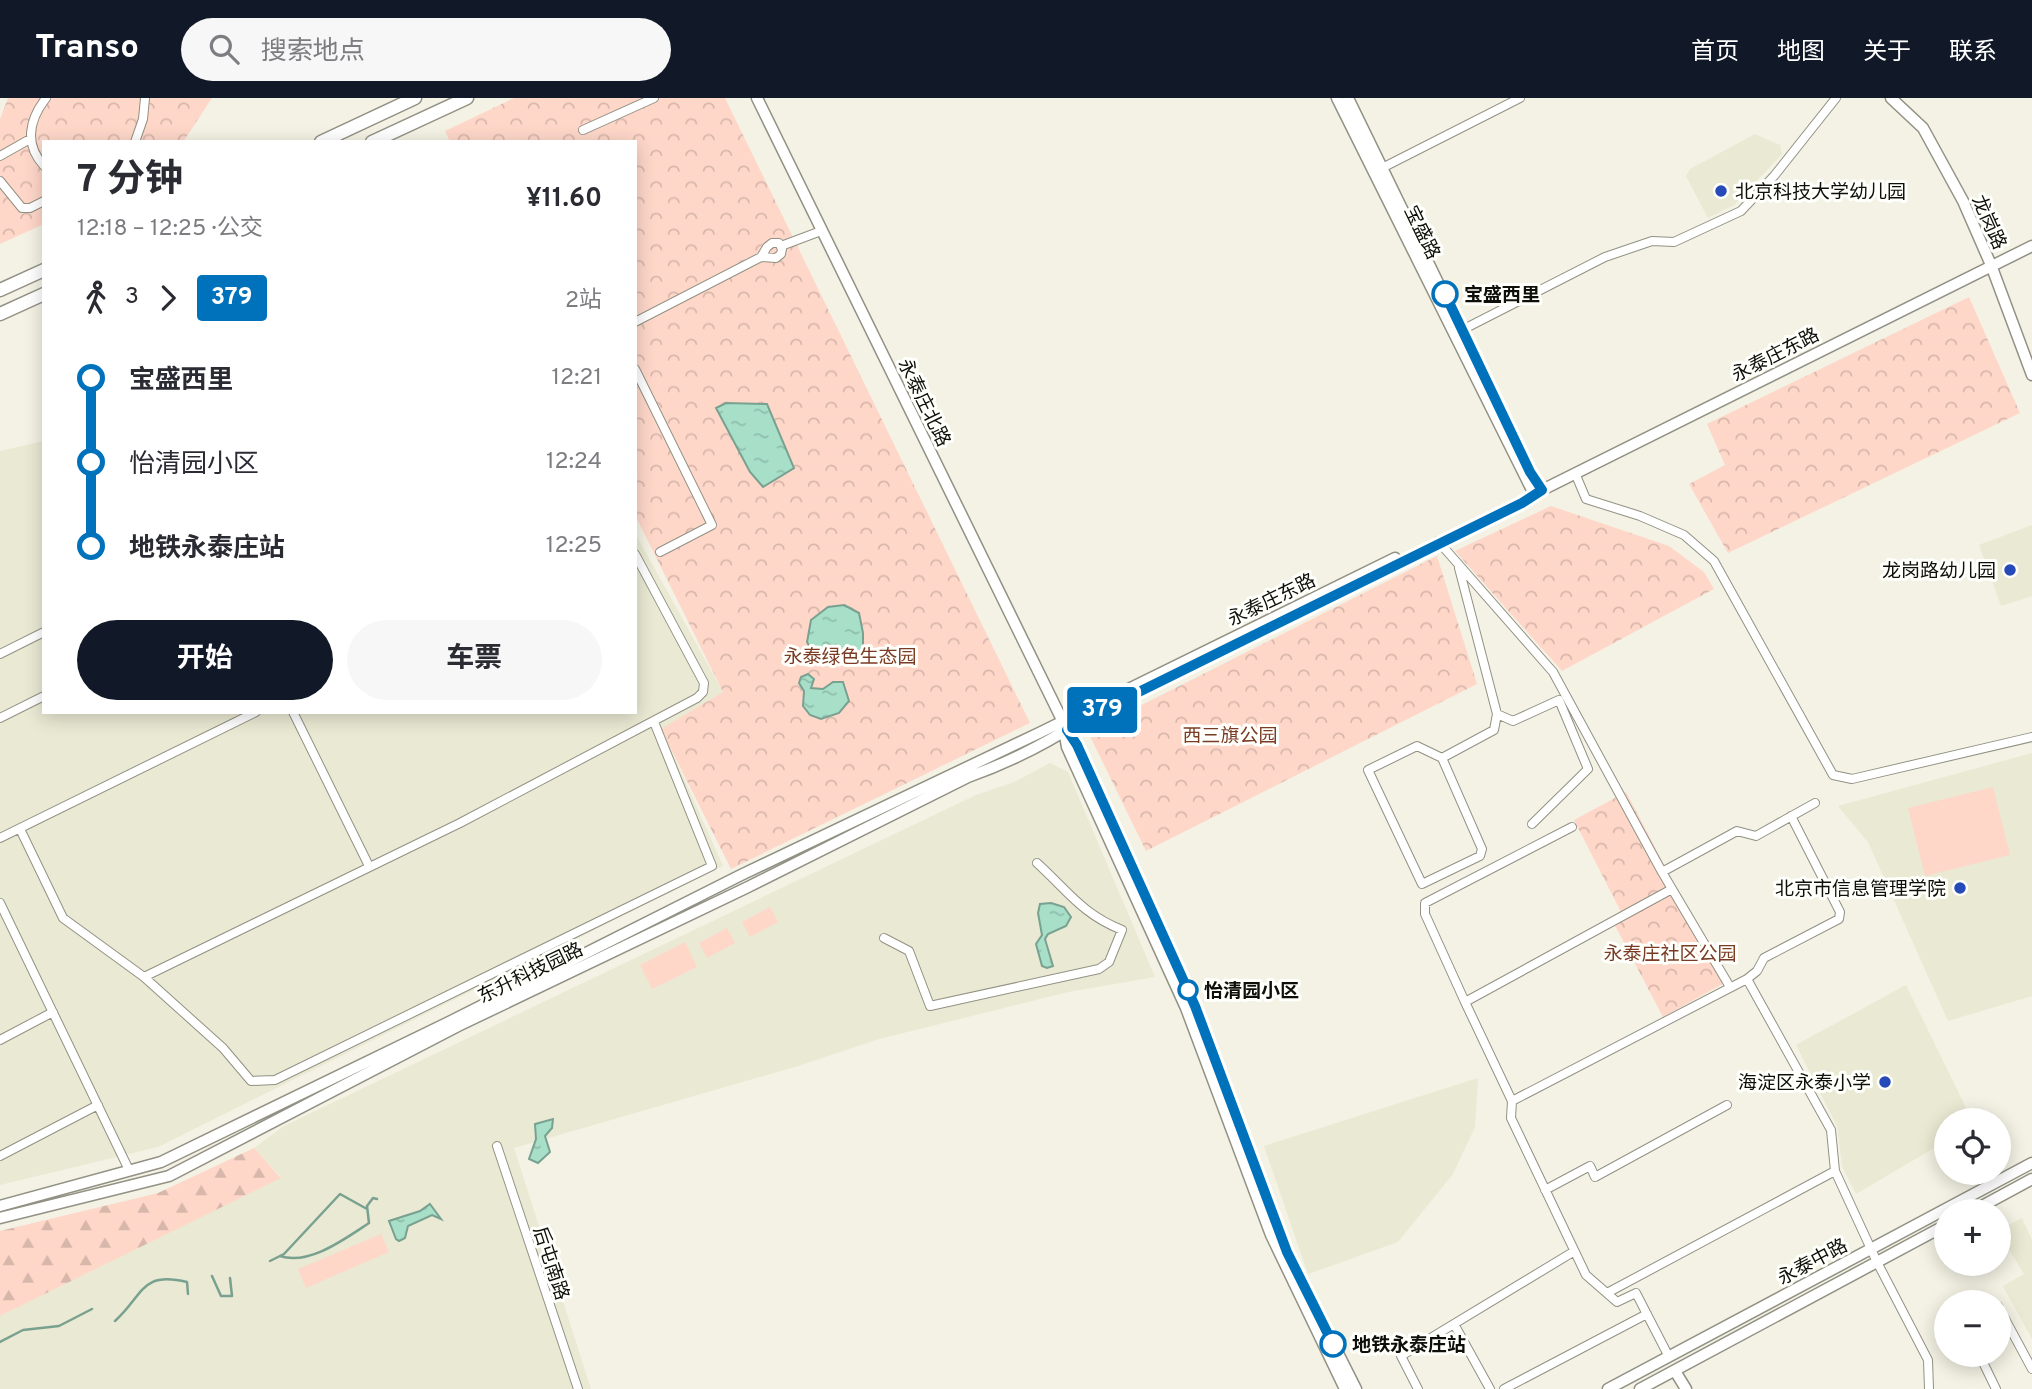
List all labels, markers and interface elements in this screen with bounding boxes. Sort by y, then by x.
search box [181,18,671,81]
text: Transo [35,28,139,70]
icon: search [205,30,243,68]
text: 搜索地点 [261,36,365,69]
text: 首页 [1691,38,1739,68]
text: 地图 [1777,38,1825,68]
text: 关于 [1863,38,1911,68]
text: 联系 [1949,38,1997,68]
text: 7 分钟 [77,157,183,206]
place label: 北京科技大学幼儿园 [1735,181,1906,205]
text: ¥11.60 [526,183,602,216]
marker: 北京科技大学幼儿园 [1713,183,1729,199]
street label: 龙岗路 [1966,192,2011,254]
street label: 宝盛路 [1398,202,1444,264]
text: 12:18 – 12:25 · 公交 [77,215,263,244]
icon: walk [77,279,115,317]
icon: forward [149,279,187,317]
marker: 宝盛西里 [1432,281,1458,307]
text: 3 [125,283,139,312]
text: 379 [211,283,253,313]
place label: 宝盛西里 [1464,284,1540,308]
text: 2站 [565,287,602,316]
street label: 永泰庄东路 [1728,324,1824,388]
street label: 永泰庄北路 [892,355,955,451]
text: 12:21 [552,364,602,393]
text: 宝盛西里 [129,365,233,398]
text: 12:24 [546,448,602,477]
text: 怡清园小区 [129,449,259,482]
text: 12:25 [546,532,602,561]
text: 地铁永泰庄站 [129,533,285,566]
place label: 龙岗路幼儿园 [1882,560,1996,584]
marker: 龙岗路幼儿园 [2002,562,2018,578]
street label: 永泰庄东路 [1224,569,1320,632]
button: 开始 [77,620,333,700]
button: 车票 [347,620,602,700]
park label: 永泰绿色生态园 [783,646,917,670]
line badge: 379 [1062,687,1142,733]
text: 379 [1081,695,1123,725]
park label: 西三旗公园 [1182,725,1278,749]
place label: 北京市信息管理学院 [1775,878,1946,902]
marker: 北京市信息管理学院 [1952,880,1968,896]
street label: 东升科技园路 [474,938,587,1010]
park label: 永泰庄社区公园 [1603,943,1737,967]
marker: 怡清园小区 [1178,980,1198,1000]
place label: 怡清园小区 [1204,980,1299,1004]
place label: 海淀区永泰小学 [1738,1072,1871,1096]
marker: 海淀区永泰小学 [1877,1074,1893,1090]
map controls [1934,1108,2011,1367]
button: locate [1934,1108,2011,1185]
button: + [1934,1199,2011,1276]
street label: 后屯南路 [527,1224,573,1303]
street label: 永泰中路 [1774,1234,1852,1291]
button: − [1934,1290,2011,1367]
marker: 地铁永泰庄站 [1320,1331,1346,1357]
place label: 地铁永泰庄站 [1352,1334,1466,1358]

